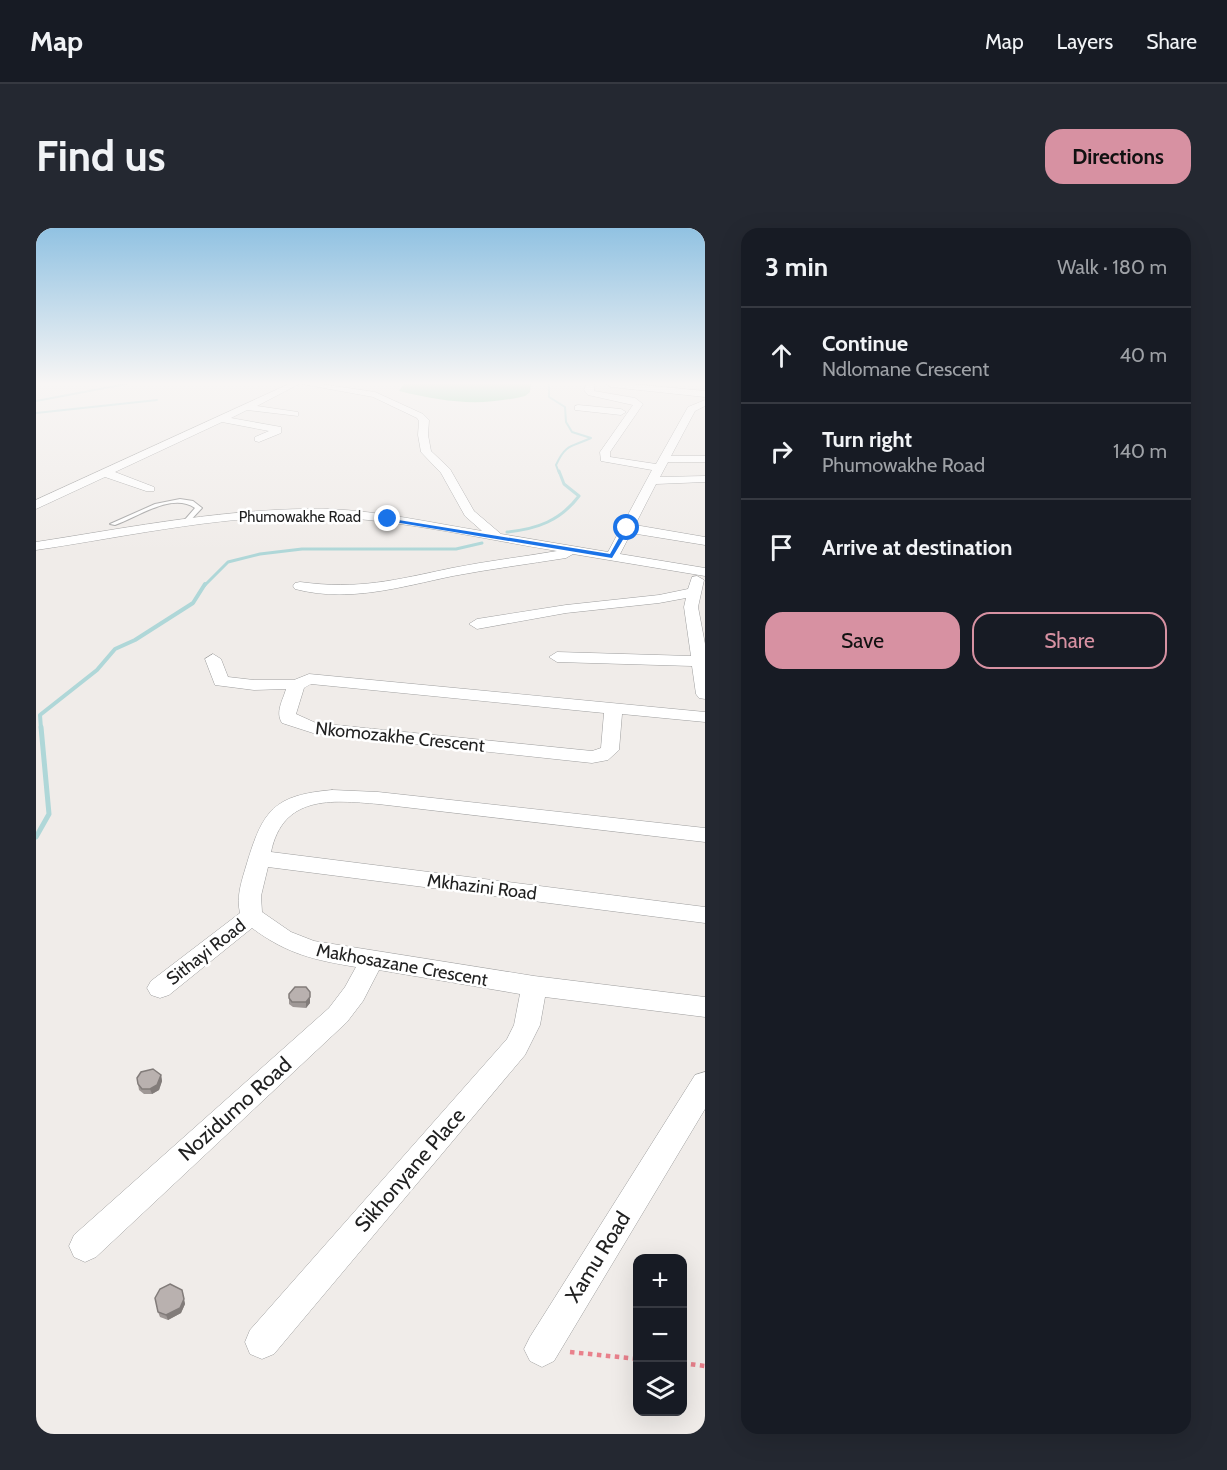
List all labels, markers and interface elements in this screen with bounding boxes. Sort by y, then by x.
text: Map [30,24,83,58]
text: Map [985,29,1024,54]
text: Layers [1057,29,1113,54]
text: Share [1146,29,1197,54]
button: Directions [1045,129,1191,184]
text: Find us [36,130,165,182]
text: 3 min [765,251,828,283]
text: Walk · 180 m [1057,255,1167,279]
text: Continue [822,330,908,357]
icon: ahead [765,339,798,372]
text: 40 m [1119,343,1167,367]
text: Ndlomane Crescent [822,357,989,381]
text: Turn right [822,426,912,453]
icon: right [765,435,798,468]
text: 140 m [1113,439,1167,463]
text: Phumowakhe Road [822,453,985,477]
route end [374,505,400,531]
street label: Phumowakhe Road [239,508,361,526]
route start [613,514,639,540]
icon: arrive [765,531,798,564]
text: Arrive at destination [822,534,1012,561]
button: Save [765,612,960,669]
button: Share [972,612,1167,669]
street label: Nkomozakhe Crescent [314,717,486,757]
street label: Mkhazini Road [426,869,538,905]
street label: Sithayi Road [162,914,250,990]
street label: Makhosazane Crescent [315,939,489,991]
street label: Nozidumo Road [173,1051,296,1166]
street label: Sikhonyane Place [349,1103,470,1236]
street label: Xamu Road [560,1207,635,1307]
map controls [633,1254,687,1416]
button: + [633,1254,687,1308]
button: − [633,1308,687,1362]
button: layers [633,1362,687,1416]

